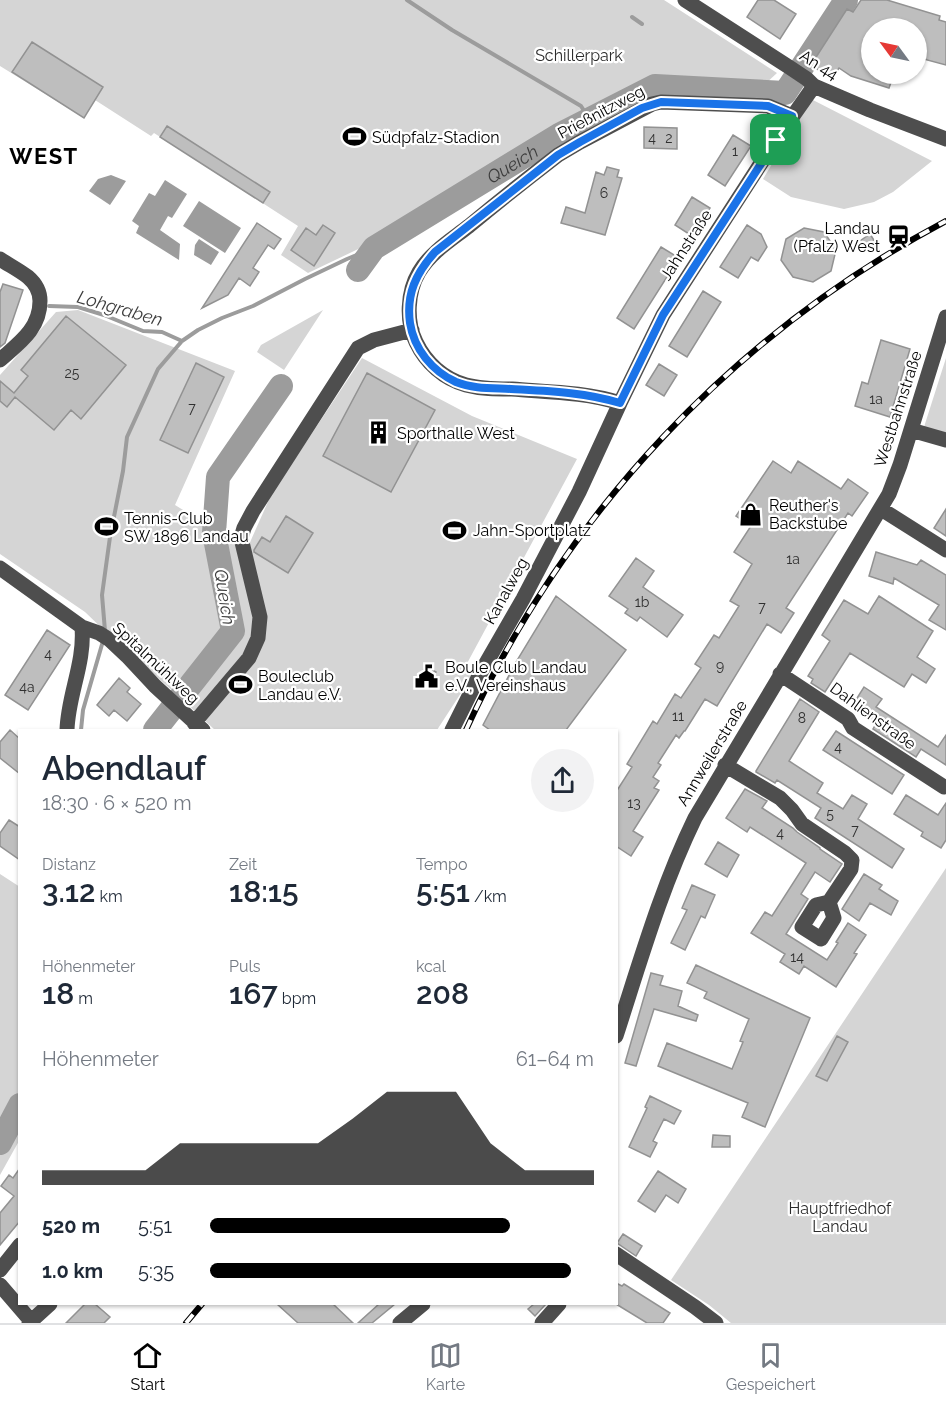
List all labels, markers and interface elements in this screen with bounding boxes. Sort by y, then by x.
north arrow [861,18,927,84]
map controls [861,18,927,84]
park label: Schillerpark [535,46,623,65]
street label: An 44 [796,46,842,84]
street label: Prießnitzweg [554,81,648,143]
pin [750,114,801,165]
icon: arrive [759,123,792,156]
sports icon: Südpfalz-Stadion [341,124,367,150]
place label: Südpfalz-Stadion [372,128,500,147]
house number: 4 [648,130,656,146]
house number: 2 [665,130,673,146]
water label: Queich [483,140,542,187]
district label: WEST [9,143,79,169]
house number: 1 [732,143,738,159]
house number: 6 [600,185,608,201]
street label: Jahnstraße [656,206,716,284]
place label: Landau (Pfalz) West [794,219,881,256]
station icon: Landau (Pfalz) West [885,224,911,250]
water label: Lohgraben [75,286,165,330]
street label: Westbahnstraße [870,349,926,469]
house number: 25 [65,365,80,381]
house number: 1a [869,391,883,407]
house number: 7 [188,400,196,416]
building icon: Sporthalle West [366,420,392,446]
place label: Sporthalle West [397,424,516,443]
place label: Reuther's Backstube [769,496,848,533]
shop icon: Reuther's Backstube [738,501,764,527]
place label: Tennis-Club SW 1896 Landau [124,509,249,546]
sports icon: Tennis-Club SW 1896 Landau [93,514,119,540]
sports icon: Jahn-Sportplatz [442,517,468,543]
place label: Jahn-Sportplatz [473,521,591,540]
house number: 1a [786,551,800,567]
street label: Kanalweg [480,554,532,628]
water label: Queich [210,568,240,626]
house number: 1b [635,594,650,610]
house number: 7 [758,599,766,615]
street label: Spitalmühlweg [109,618,203,708]
house number: 4 [44,646,52,662]
place label: Boule Club Landau e.V., Vereinshaus [445,658,587,695]
house number: 9 [716,658,724,674]
public building icon: Boule Club Landau e.V., Vereinshaus [414,663,440,689]
place label: Bouleclub Landau e.V. [258,667,342,704]
sports icon: Bouleclub Landau e.V. [227,672,253,698]
street label: Dahlienstraße [826,678,920,754]
house number: 4a [19,679,35,695]
street label: Annweilerstraße [673,697,751,809]
house number: 11 [672,708,684,724]
house number: 8 [798,710,806,726]
house number: 4 [834,739,842,755]
text: Abendlauf [42,749,206,788]
button: share [531,749,594,812]
text: 18:30 · 6 × 520 m [42,791,192,815]
house number: 13 [627,795,641,811]
house number: 5 [826,806,834,822]
house number: 7 [851,822,859,838]
house number: 4 [776,825,784,841]
text: Distanz [42,855,96,874]
text: Zeit [229,855,257,874]
text: Tempo [416,855,467,874]
text: 3.12 [42,874,95,909]
text: 18:15 [229,874,299,909]
text: 5:51 [416,874,470,909]
text: km [95,887,123,906]
text: /km [470,887,507,906]
house number: 14 [790,949,804,965]
text: Höhenmeter [42,957,136,976]
text: Puls [229,957,261,976]
text: kcal [416,957,446,976]
text: 18 [42,976,74,1011]
text: 167 [229,976,278,1011]
text: 208 [416,976,469,1011]
text: m [74,989,93,1008]
text: bpm [278,989,316,1008]
text: Höhenmeter [42,1047,159,1071]
text: 61–64 m [516,1047,594,1071]
park label: Hauptfriedhof Landau [789,1199,892,1236]
text: 520 m [42,1214,100,1238]
text: 5:51 [138,1214,172,1238]
text: 1.0 km [42,1259,103,1283]
text: 5:35 [138,1259,174,1283]
tab: Start [130,1339,165,1394]
tab: Karte [426,1339,465,1394]
tab: Gespeichert [726,1339,816,1394]

